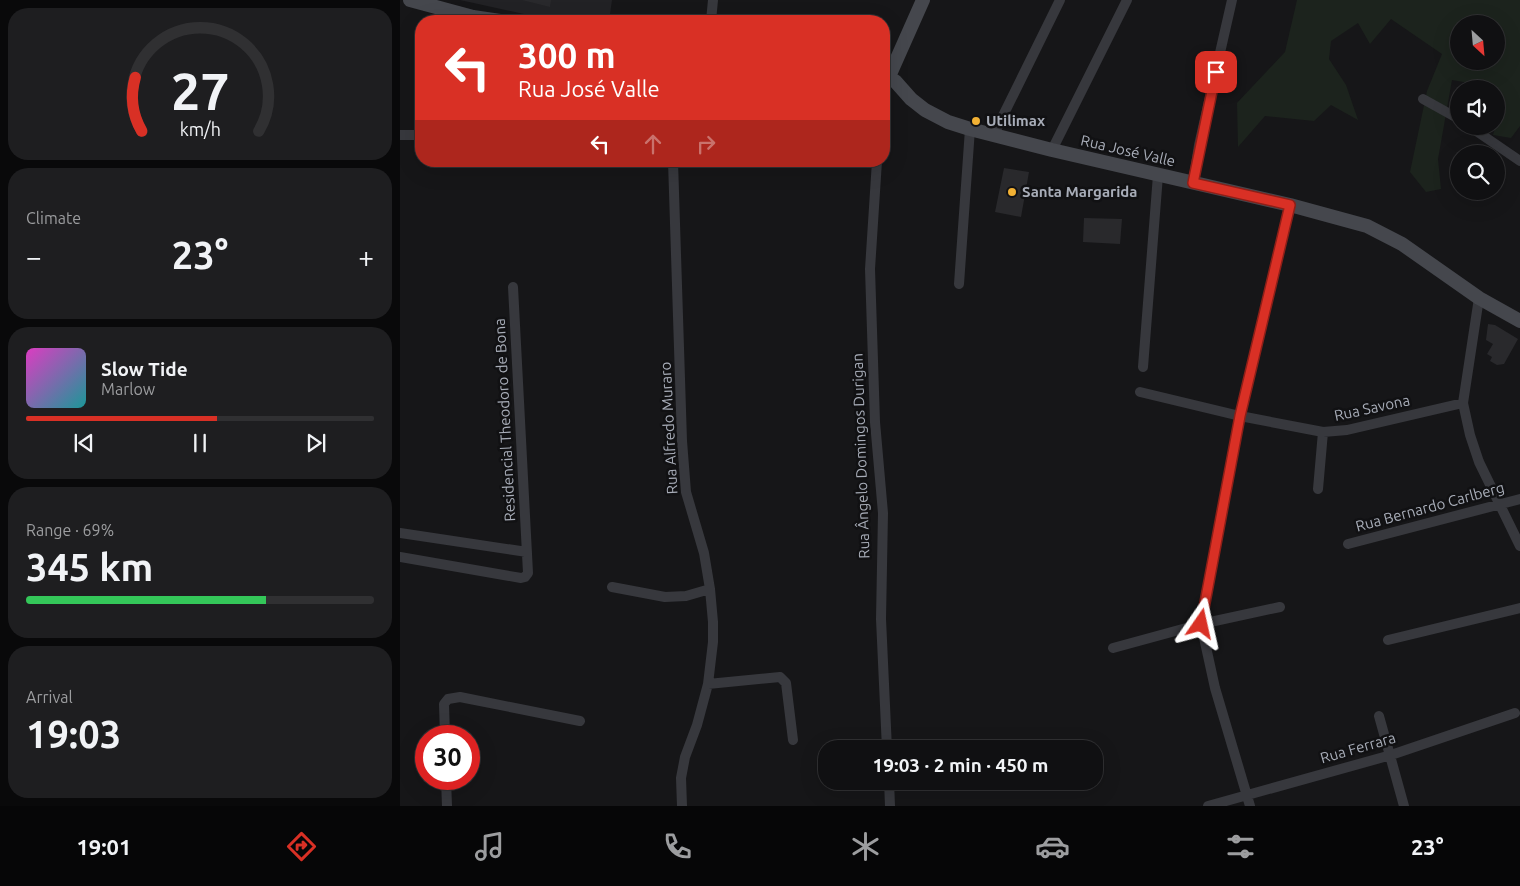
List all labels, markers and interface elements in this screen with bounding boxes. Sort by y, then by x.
north arrow [1450,15,1505,70]
map controls [1450,15,1505,200]
icon: left [435,35,500,100]
text: 300 m [518,35,616,75]
pin [1195,51,1237,93]
icon: arrive [1202,58,1230,86]
text: 27 [171,62,229,120]
text: Rua José Valle [518,76,660,101]
button: sound [1450,80,1505,135]
place label: Utilimax [986,112,1045,129]
marker: Utilimax [970,115,982,127]
text: km/h [179,119,221,139]
icon: left [586,130,614,158]
icon: ahead [639,130,667,158]
icon: right [692,130,720,158]
street label: Rua José Valle [1079,131,1177,170]
button: search [1450,145,1505,200]
place label: Santa Margarida [1022,183,1138,200]
marker: Santa Margarida [1006,186,1018,198]
text: Climate [26,209,81,227]
text: 23° [172,234,228,276]
text: − [26,241,42,272]
text: + [358,241,374,272]
street label: Residencial Theodoro de Bona [491,318,518,522]
street label: Rua Ângelo Domingos Durigan [848,353,873,559]
text: Slow Tide [101,358,188,380]
street label: Rua Alfredo Muraro [657,361,680,495]
text: Marlow [101,380,155,398]
street label: Rua Savona [1332,391,1411,424]
icon: previous [70,429,98,457]
icon: pause [186,429,214,457]
icon: next [302,429,330,457]
street label: Rua Bernardo Carlberg [1354,478,1506,535]
text: Range · 69% [26,521,114,539]
text: 345 km [26,546,153,588]
position arrow [1174,597,1226,649]
text: Arrival [26,688,73,706]
text: 19:03 [26,713,121,755]
speed limit sign: 30 [415,725,480,790]
street label: Rua Ferrara [1318,729,1398,766]
text: 19:03 · 2 min · 450 m [873,754,1048,776]
icon: directions [284,829,319,864]
icon: music [472,829,507,864]
icon: phone [660,829,695,864]
icon: climate [848,829,883,864]
icon: car [1035,829,1070,864]
icon: filters [1223,829,1258,864]
text: 19:01 [76,834,131,859]
text: 23° [1411,834,1444,859]

